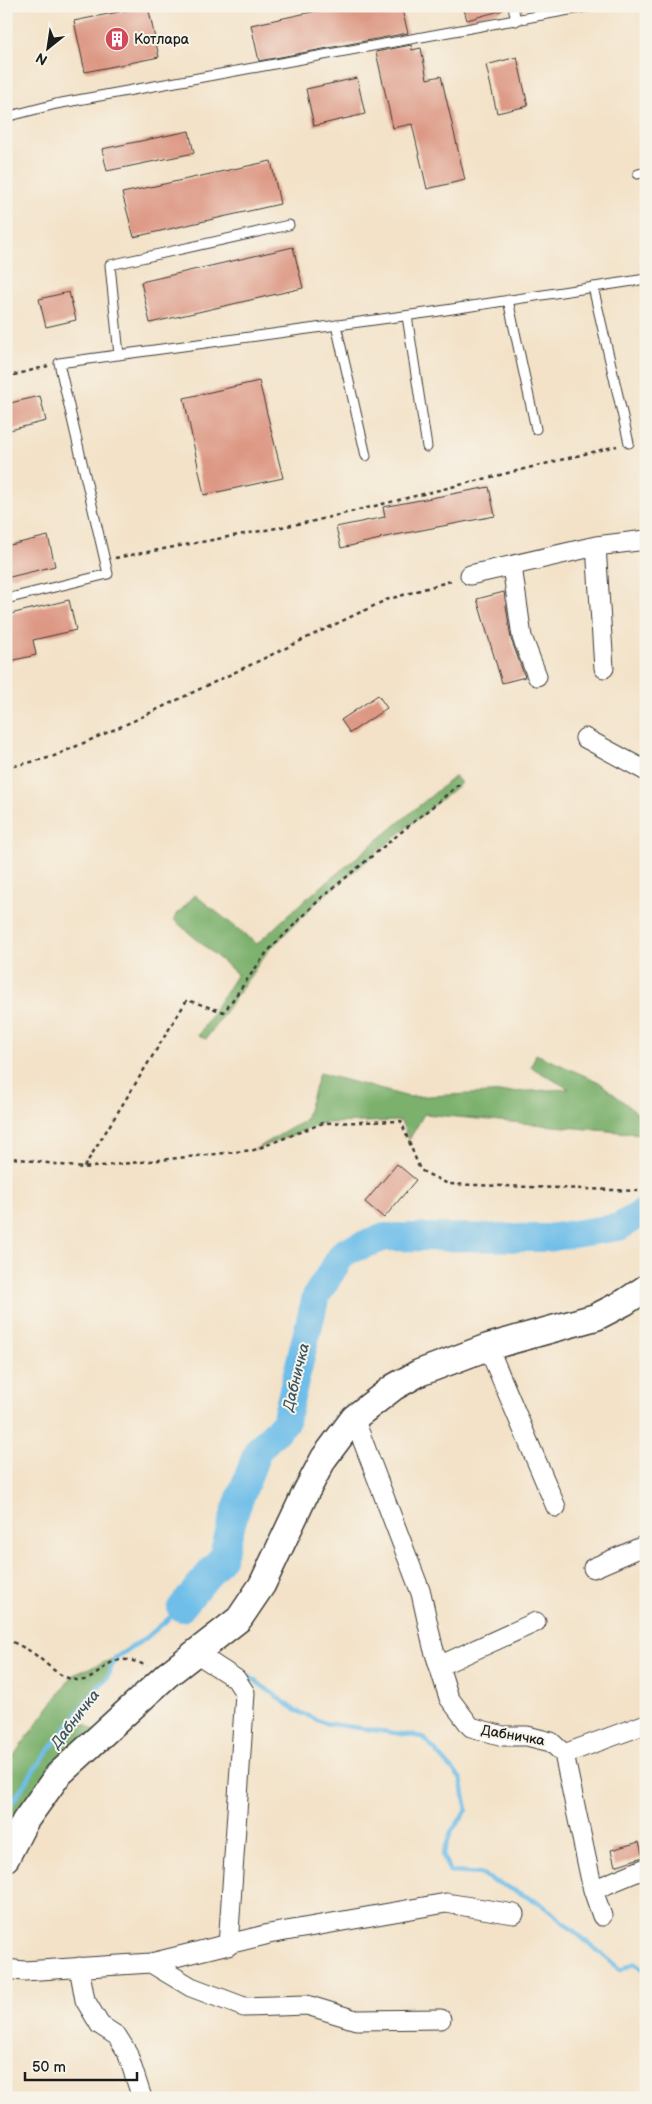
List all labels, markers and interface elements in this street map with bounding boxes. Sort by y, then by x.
north arrow [22,22,72,72]
building icon: Котлара [104,26,130,52]
place label: Котлара [134,31,190,48]
text: N [33,49,51,69]
water label: Дабничка [279,1341,314,1414]
water label: Дабничка [46,1686,104,1753]
street label: Дабничка [480,1722,547,1750]
scale bar [25,2049,138,2081]
text: 50 m [32,2058,66,2077]

